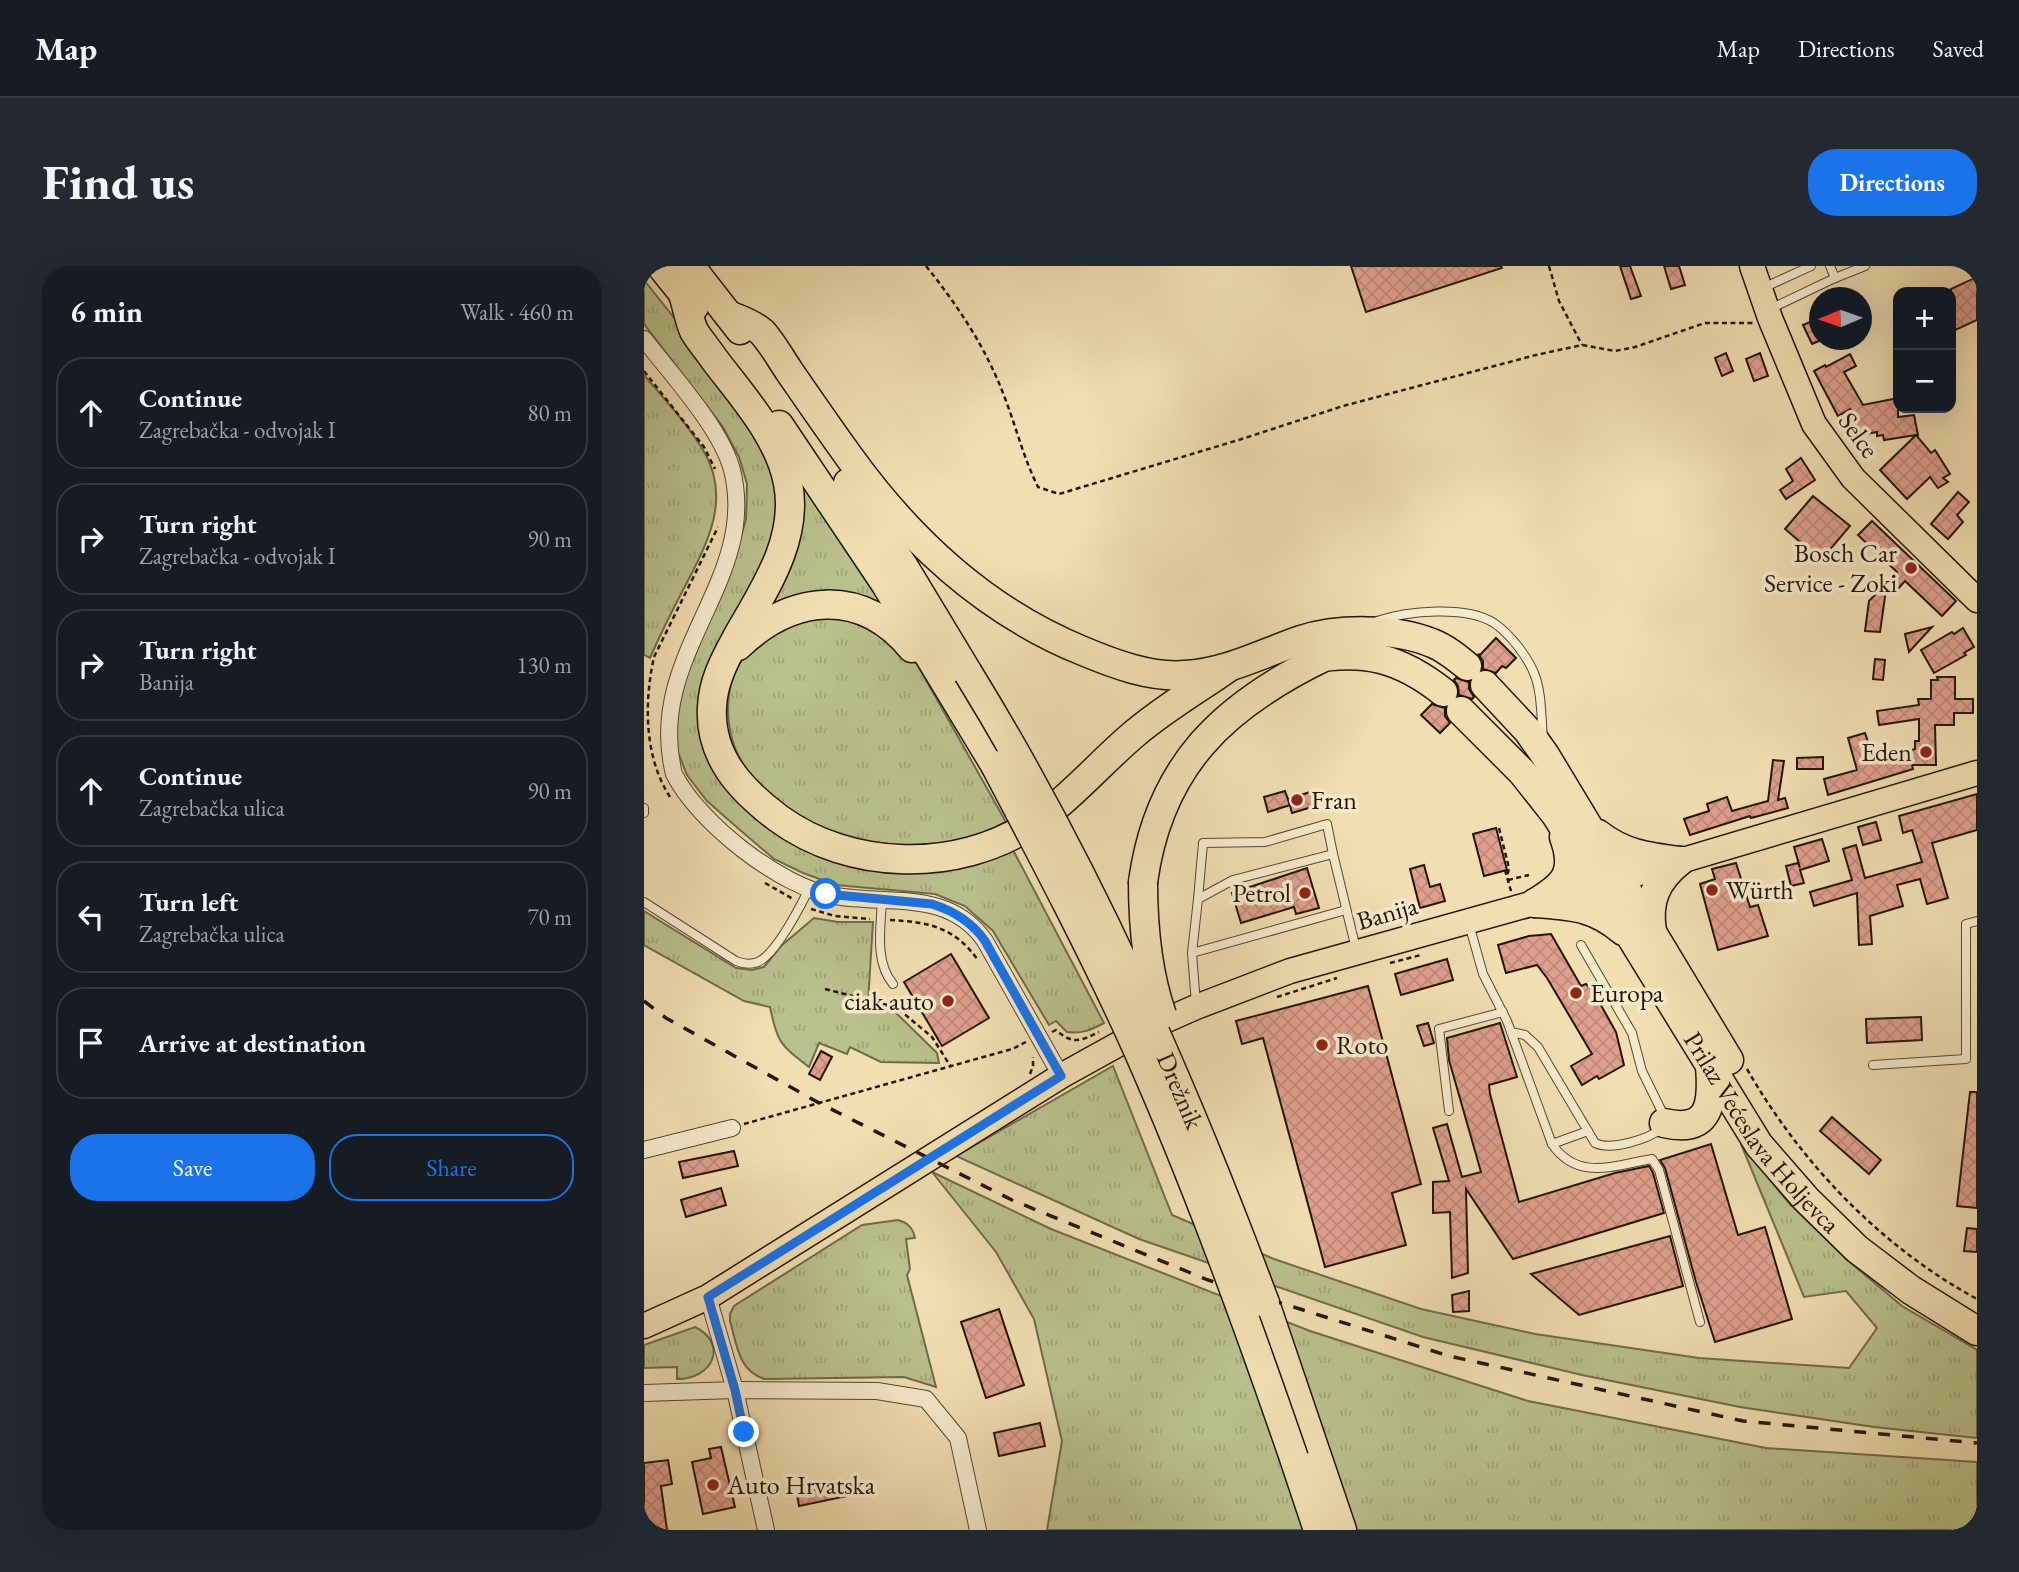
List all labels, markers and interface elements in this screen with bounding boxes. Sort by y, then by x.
text: Map [35,27,97,70]
text: Map [1717,33,1760,64]
text: Directions [1798,33,1895,64]
text: Saved [1933,33,1984,64]
button: Directions [1808,149,1977,216]
text: Find us [42,150,194,214]
north arrow [1809,287,1872,350]
map controls [1893,287,1956,413]
button: + [1893,287,1956,350]
text: 6 min [70,292,143,331]
text: Walk · 460 m [460,297,574,327]
button: − [1893,350,1956,413]
text: Continue [139,381,242,415]
icon: ahead [72,394,110,432]
text: 80 m [527,398,572,428]
street label: Selce [1831,405,1887,465]
text: Zagrebačka - odvojak I [139,415,336,445]
text: Turn right [139,507,257,541]
icon: right [72,520,110,558]
text: 90 m [527,524,572,554]
place label: Bosch Car Service - Zoki [1764,536,1897,600]
text: Zagrebačka - odvojak I [139,541,336,571]
marker: Bosch Car Service - Zoki [1903,560,1919,576]
text: Turn right [139,633,257,667]
icon: right [72,646,110,684]
text: 130 m [516,650,572,680]
text: Banija [139,667,194,697]
place label: Eden [1861,735,1912,769]
marker: Eden [1918,744,1934,760]
text: Continue [139,759,242,793]
icon: ahead [72,772,110,810]
text: 90 m [527,776,572,806]
place label: Fran [1311,783,1357,817]
marker: Fran [1289,792,1305,808]
text: Zagrebačka ulica [139,793,285,823]
place label: Würth [1726,873,1794,907]
place label: Petrol [1232,876,1291,910]
route start [810,878,841,909]
marker: Würth [1704,882,1720,898]
text: Turn left [139,885,238,919]
marker: Petrol [1297,885,1313,901]
street label: Banija [1353,888,1422,938]
icon: left [72,898,110,936]
text: 70 m [527,902,572,932]
text: Zagrebačka ulica [139,919,285,949]
place label: Europa [1590,976,1664,1010]
place label: ciak auto [844,984,934,1018]
marker: Europa [1568,985,1584,1001]
marker: ciak auto [940,993,956,1009]
icon: arrive [72,1024,110,1062]
street label: Prilaz Većeslava Holjevca [1676,1025,1848,1241]
text: Arrive at destination [139,1026,366,1060]
place label: Roto [1336,1028,1388,1062]
marker: Roto [1314,1037,1330,1053]
street label: Drežnik [1149,1047,1212,1135]
button: Save [70,1134,315,1201]
button: Share [329,1134,574,1201]
route end [728,1416,759,1447]
place label: Auto Hrvatska [726,1468,876,1502]
marker: Auto Hrvatska [705,1477,721,1493]

